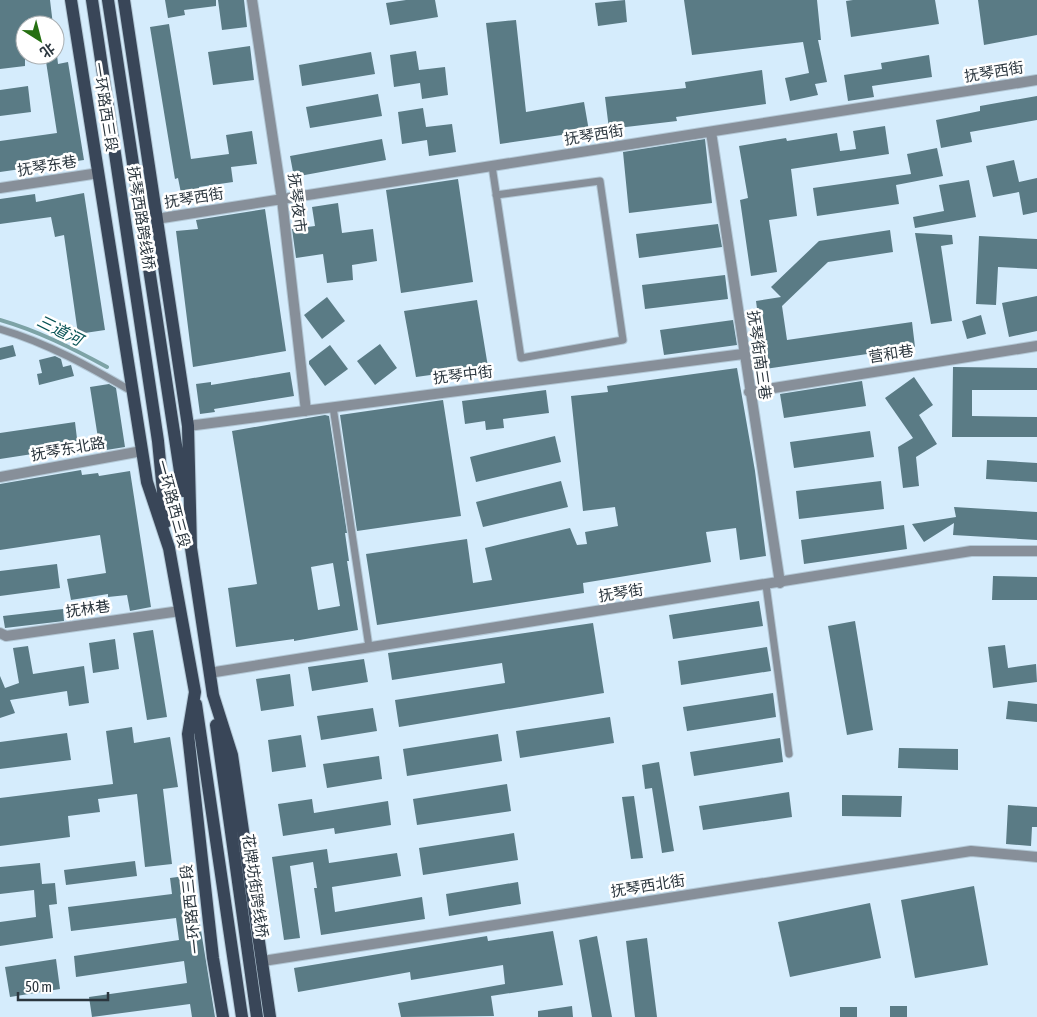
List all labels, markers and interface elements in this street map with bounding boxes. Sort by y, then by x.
north arrow [15,15,65,65]
text: 北 [37,40,58,61]
street label: 抚琴西街 [963,58,1025,85]
street label: 一环路西三段 [90,61,121,153]
street label: 抚琴西街 [563,121,625,148]
street label: 抚琴东巷 [16,152,78,179]
street label: 抚琴西路跨线桥 [125,165,158,271]
street label: 抚琴夜市 [285,172,310,234]
street label: 抚琴西街 [163,184,225,211]
street label: 抚琴街南三巷 [745,309,774,401]
water label: 三道河 [34,311,88,350]
street label: 营和巷 [867,342,914,365]
street label: 抚琴中街 [432,362,494,387]
street label: 抚琴东北路 [29,434,106,463]
street label: 一环路西三段 [154,458,193,550]
street label: 抚琴街 [597,581,644,604]
street label: 抚林巷 [64,597,111,620]
street label: 花牌坊街跨线桥 [240,833,271,939]
street label: 一环路西三段 [177,863,204,955]
street label: 抚琴西北街 [610,871,686,900]
scale bar [18,970,108,1002]
text: 50 m [25,978,52,995]

